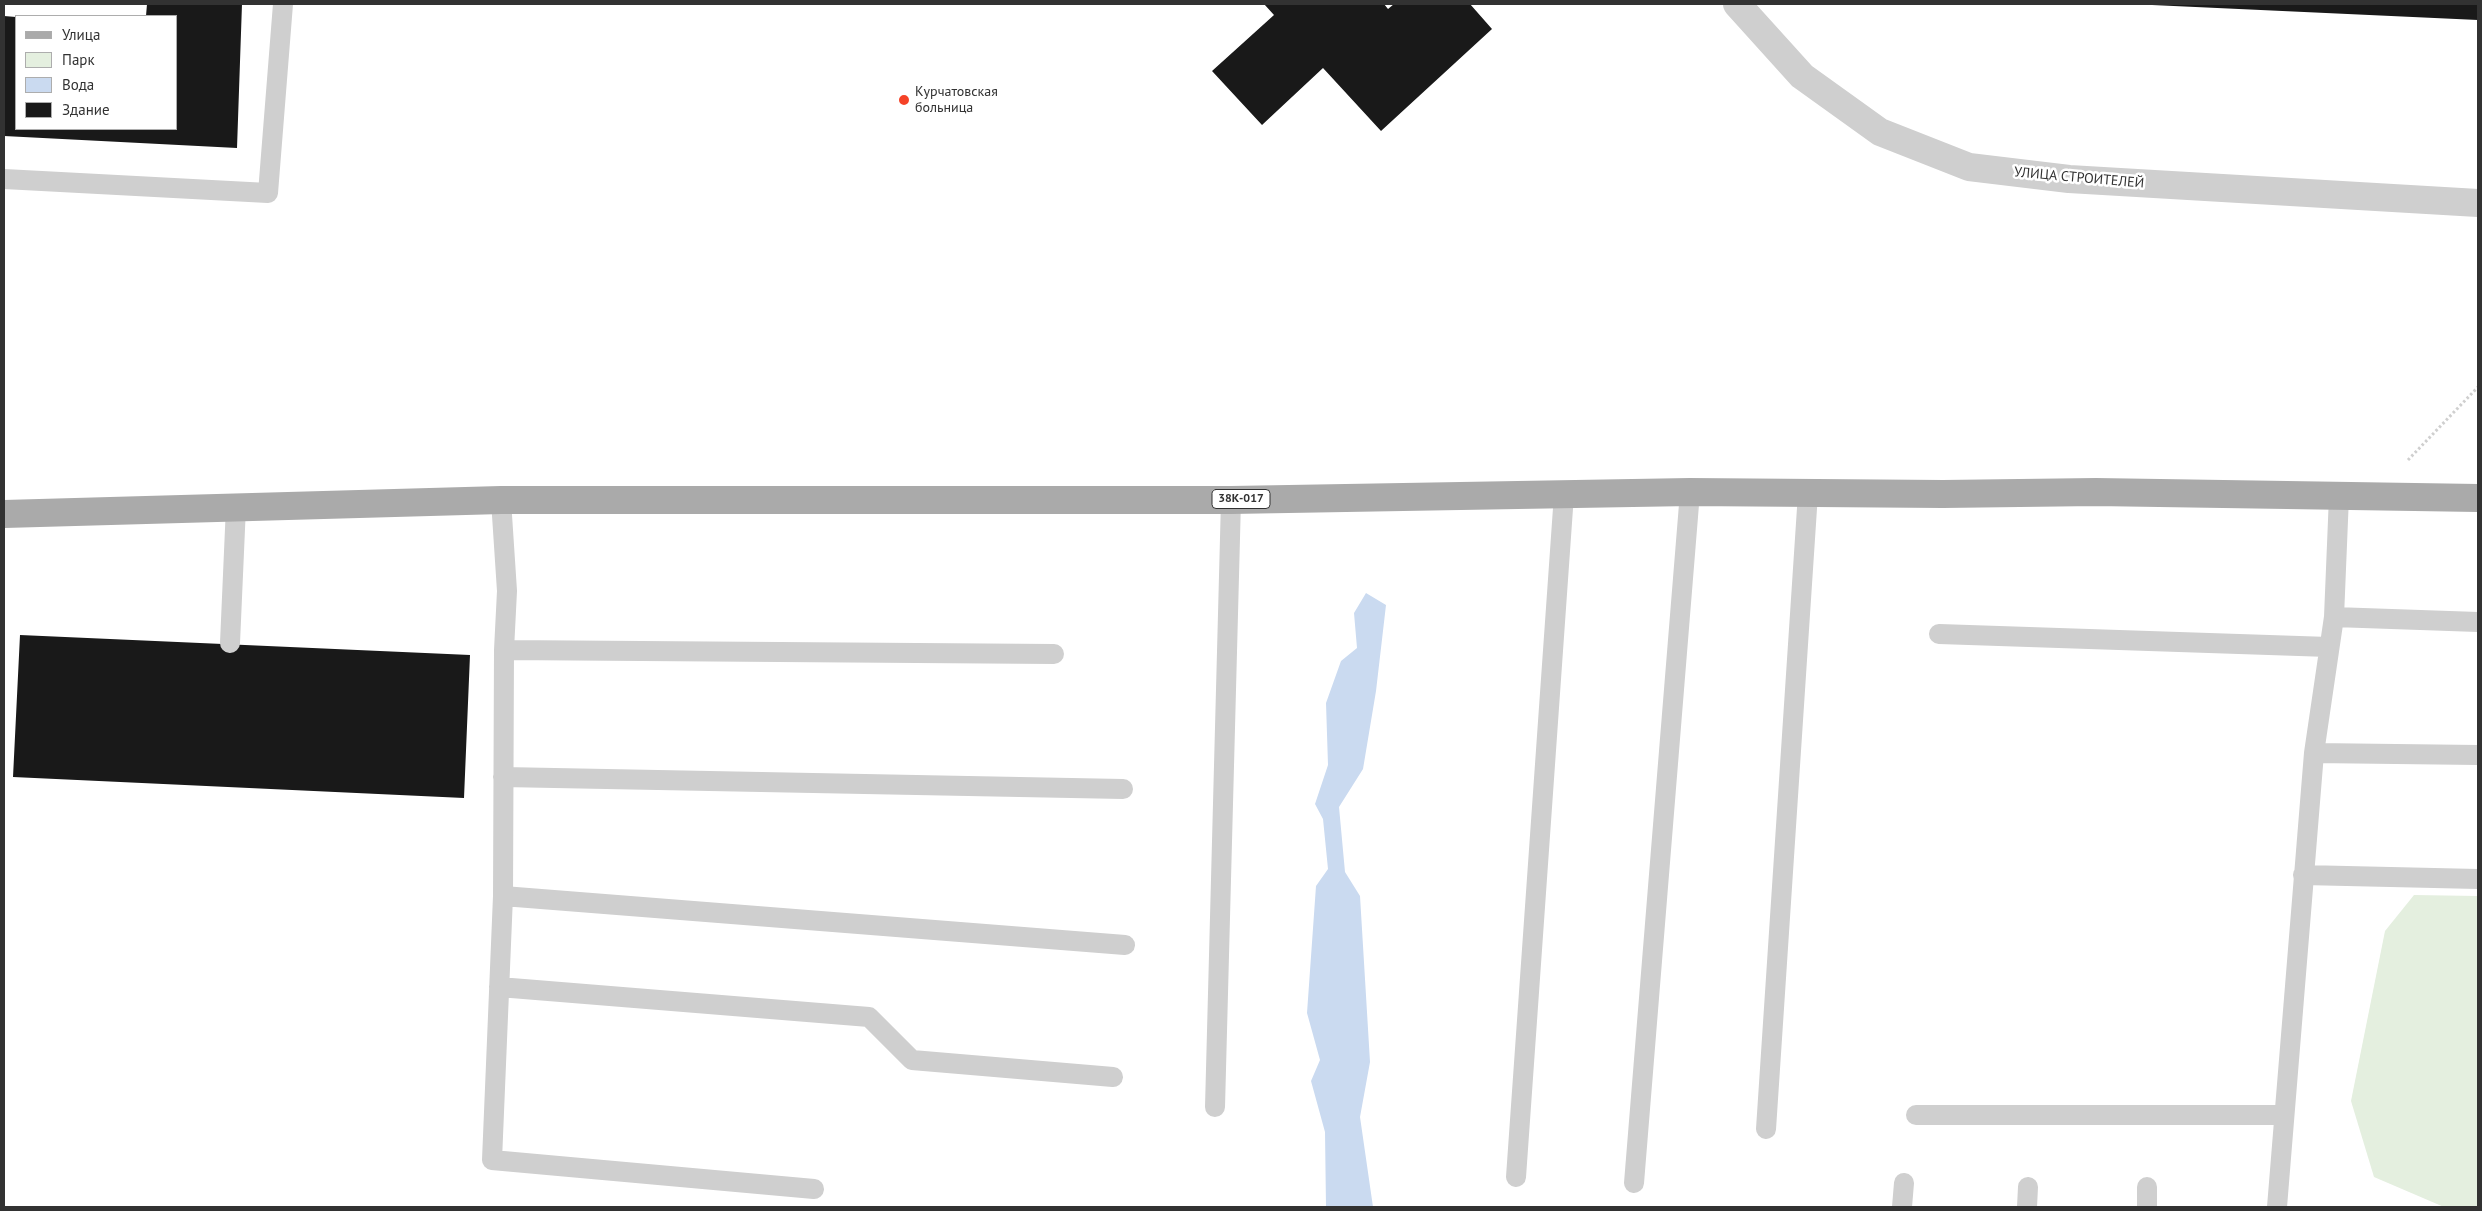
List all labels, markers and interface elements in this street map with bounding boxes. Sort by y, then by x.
legend [15,15,178,130]
text: Улица [62,25,100,44]
text: Парк [62,50,95,69]
text: Вода [62,75,94,94]
place label: Курчатовская больница [915,84,998,116]
marker: Курчатовская больница [897,93,911,107]
text: Здание [62,100,110,119]
street label: УЛИЦА СТРОИТЕЛЕЙ [2013,164,2145,192]
road number: 38К-017 [1212,489,1270,508]

